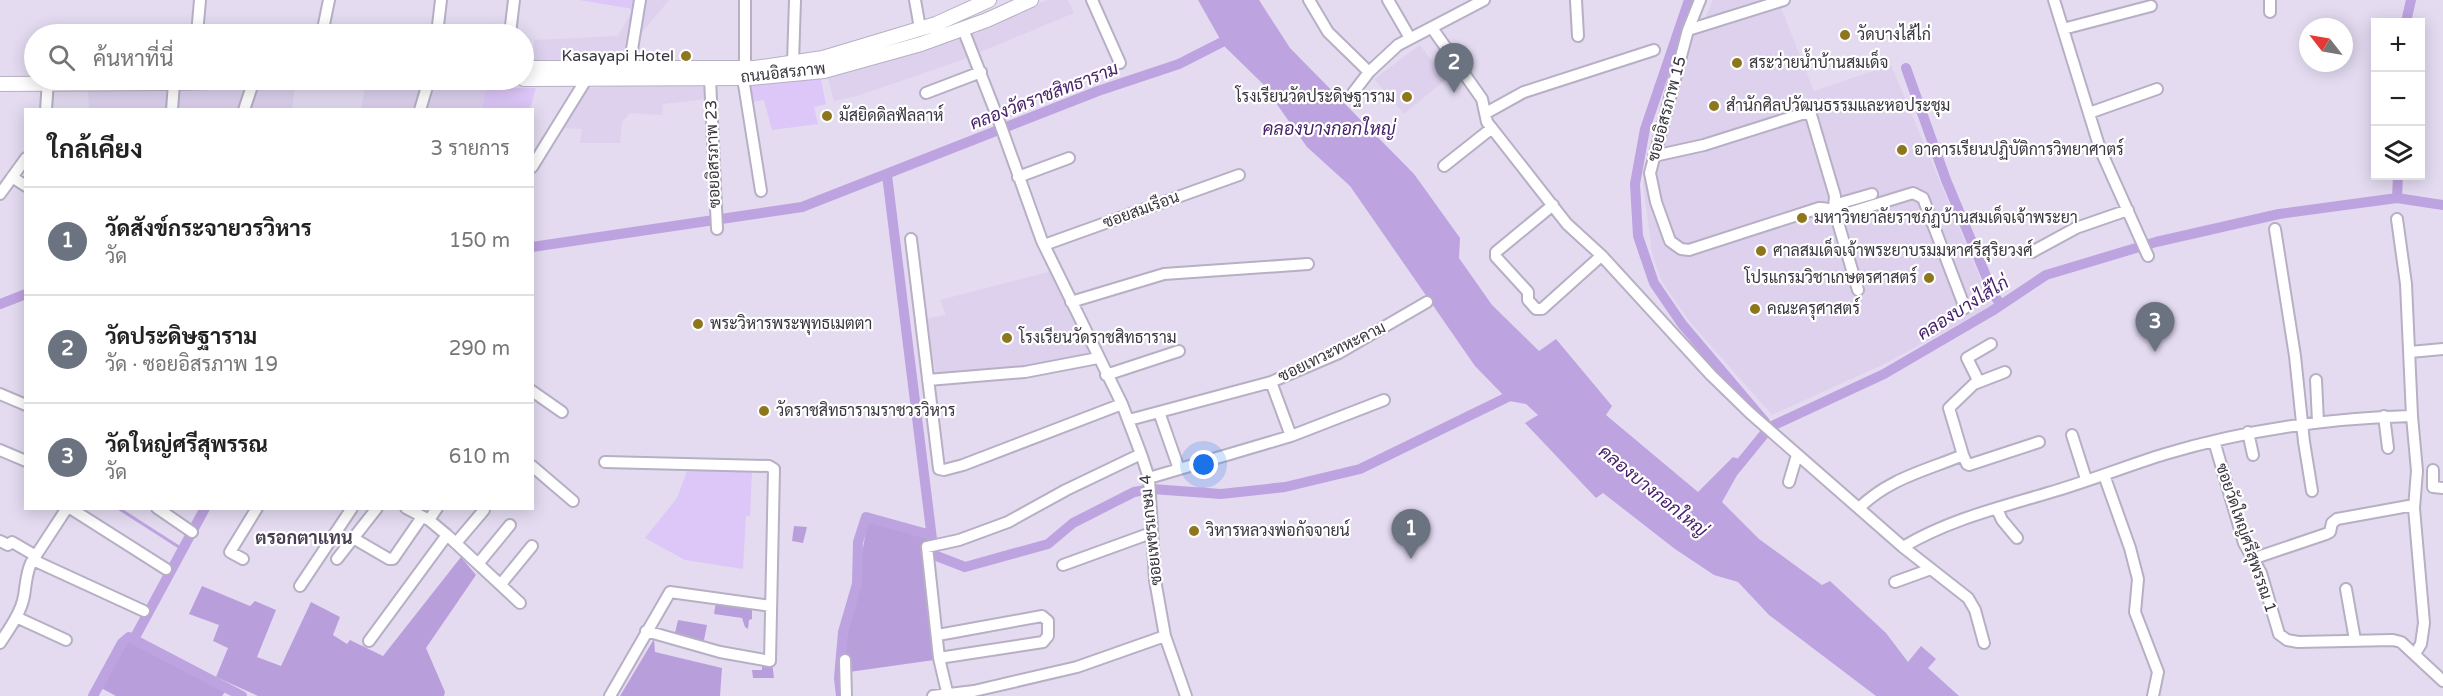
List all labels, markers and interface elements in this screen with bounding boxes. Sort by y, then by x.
north arrow [2299,18,2353,72]
map controls [2371,18,2425,180]
button: + [2371,18,2425,72]
place label: วัดบางไส้ไก่ [1857,23,1931,45]
search box [24,24,534,90]
marker: วัดบางไส้ไก่ [1838,28,1852,42]
icon: search [45,41,78,74]
pin: 2 [1434,44,1474,93]
text: ค้นหาที่นี่ [93,46,173,72]
place label: Kasayapi Hotel [561,46,674,66]
place label: สระว่ายน้ำบ้านสมเด็จ [1749,48,1888,73]
marker: Kasayapi Hotel [679,49,693,63]
street label: ซอยอิสรภาพ 15 [1643,54,1691,164]
marker: สระว่ายน้ำบ้านสมเด็จ [1730,56,1744,70]
water label: คลองวัดราชสิทธาราม [967,58,1121,134]
street label: ถนนอิสรภาพ [740,59,826,87]
button: − [2371,72,2425,126]
place label: โรงเรียนวัดประดิษฐาราม [1234,85,1395,107]
marker: โรงเรียนวัดประดิษฐาราม [1400,90,1414,104]
place label: สำนักศิลปวัฒนธรรมและหอประชุม [1726,95,1950,117]
marker: สำนักศิลปวัฒนธรรมและหอประชุม [1707,99,1721,113]
street label: ซอยอิสรภาพ 23 [701,100,725,208]
place label: มัสยิดดิลฟัลลาห์ [839,103,944,126]
marker: มัสยิดดิลฟัลลาห์ [820,109,834,123]
water label: คลองบางกอกใหญ่ [1262,116,1397,140]
button: layers [2371,126,2425,180]
text: ใกล้เคียง [48,134,143,165]
text: 3 รายการ [431,137,510,161]
place label: อาคารเรียนปฏิบัติการวิทยาศาตร์ [1914,137,2124,160]
marker: อาคารเรียนปฏิบัติการวิทยาศาตร์ [1895,143,1909,157]
street label: ซอยสมเรือน [1100,186,1182,233]
place label: มหาวิทยาลัยราชภัฏบ้านสมเด็จเจ้าพระยา [1814,204,2078,228]
marker: มหาวิทยาลัยราชภัฏบ้านสมเด็จเจ้าพระยา [1795,211,1809,225]
text: วัดสังข์กระจายวรวิหาร [105,216,312,242]
text: 1 [61,229,74,253]
text: 150 m [449,229,510,253]
place label: ศาลสมเด็จเจ้าพระยาบรมมหาศรีสุริยวงศ์ [1773,237,2033,262]
marker: ศาลสมเด็จเจ้าพระยาบรมมหาศรีสุริยวงศ์ [1754,244,1768,258]
text: วัด [105,245,127,269]
place label: โปรแกรมวิชาเกษตรศาสตร์ [1743,265,1917,288]
water label: คลองบางไส้ไก่ [1912,269,2013,345]
marker: โปรแกรมวิชาเกษตรศาสตร์ [1922,271,1936,285]
place label: คณะครุศาสตร์ [1767,296,1860,320]
marker: คณะครุศาสตร์ [1748,302,1762,316]
pin: 3 [2136,302,2174,352]
place label: พระวิหารพระพุทธเมตตา [710,314,872,335]
marker: พระวิหารพระพุทธเมตตา [691,317,705,331]
street label: ซอยเทวะทหะคาม [1275,317,1389,387]
text: วัดประดิษฐาราม [105,324,257,350]
place label: โรงเรียนวัดราชสิทธาราม [1018,326,1177,348]
marker: โรงเรียนวัดราชสิทธาราม [1000,331,1014,345]
text: 2 [61,337,74,361]
text: 290 m [449,337,510,361]
text: วัด · ซอยอิสรภาพ 19 [105,353,278,377]
place label: วัดราชสิทธารามราชวรวิหาร [776,400,956,421]
marker: วัดราชสิทธารามราชวรวิหาร [757,404,771,418]
text: วัดใหญ่ศรีสุพรรณ [105,432,268,458]
water label: คลองบางกอกใหญ่ [1594,439,1714,542]
text: 3 [61,445,74,469]
text: 610 m [449,445,510,469]
your location [1189,450,1218,479]
street label: ซอยวัดใหญ่ศรีสุพรรณ 1 [2210,460,2283,616]
text: วัด [105,461,127,485]
street label: ซอยเพชรเกษม 4 [1135,474,1167,586]
pin: 1 [1392,510,1430,559]
place label: วิหารหลวงพ่อกัจจายน์ [1205,518,1350,541]
marker: วิหารหลวงพ่อกัจจายน์ [1187,524,1201,538]
district label: ตรอกตาแทน [255,527,353,549]

